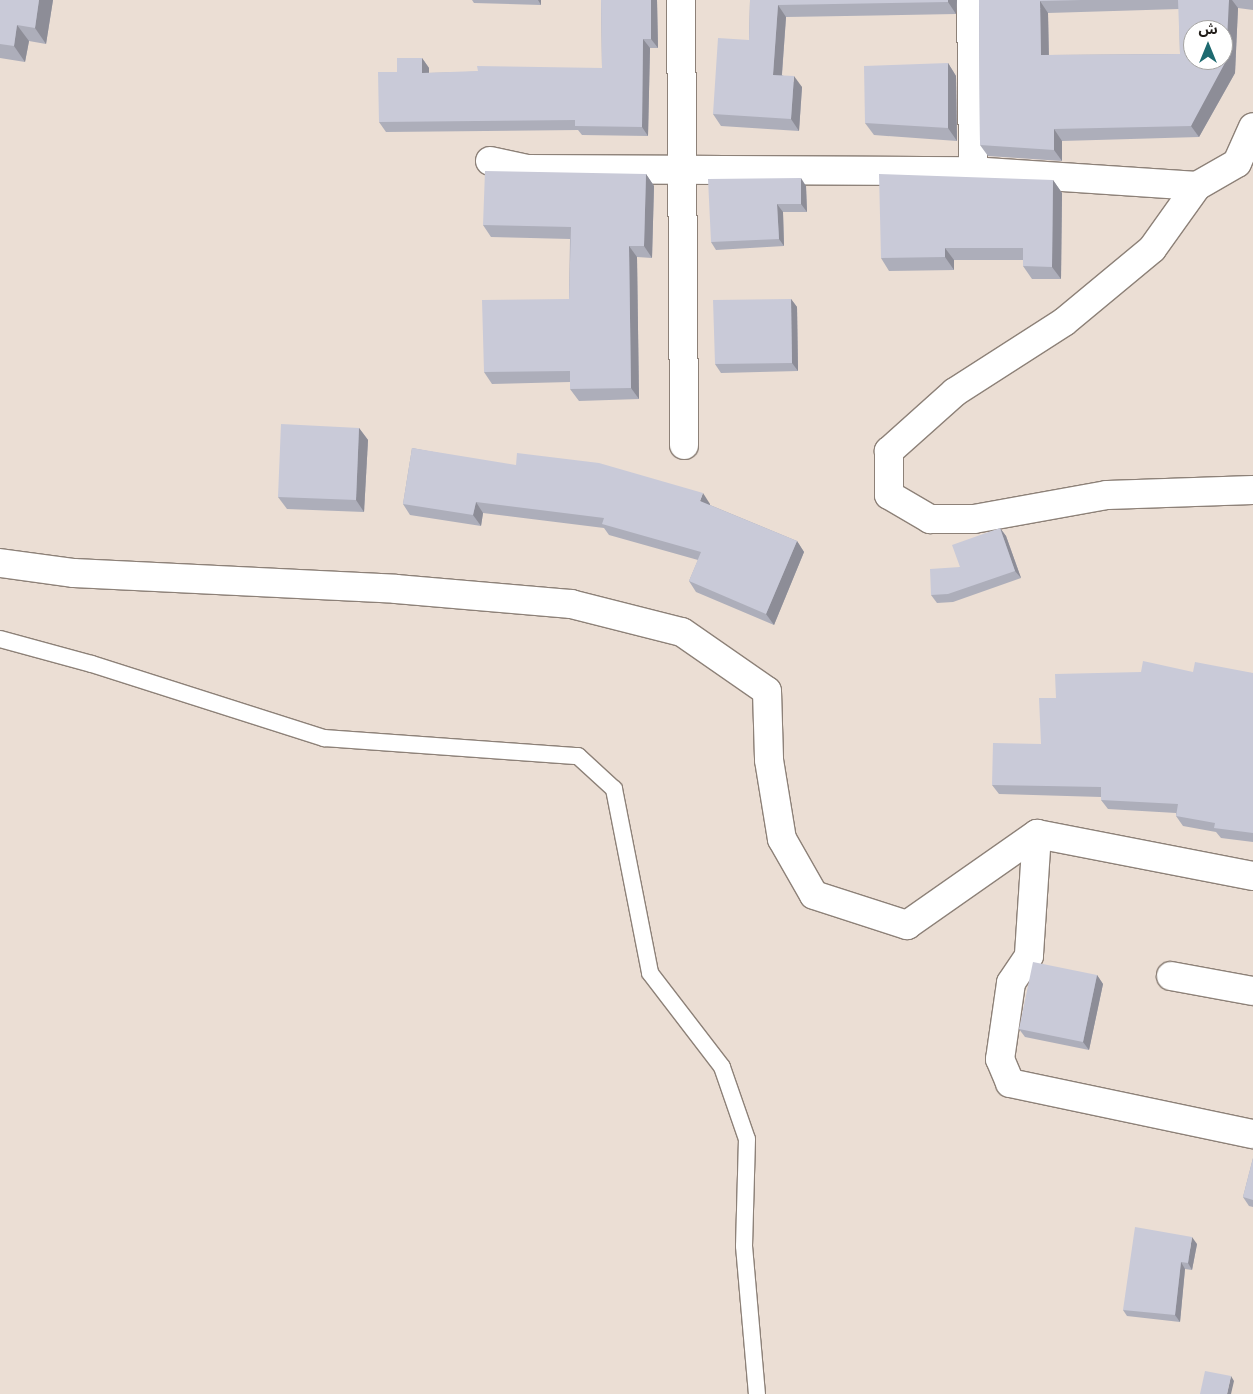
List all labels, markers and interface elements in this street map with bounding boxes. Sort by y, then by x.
north arrow [1183,20,1233,70]
text: ش [1198,22,1218,39]

